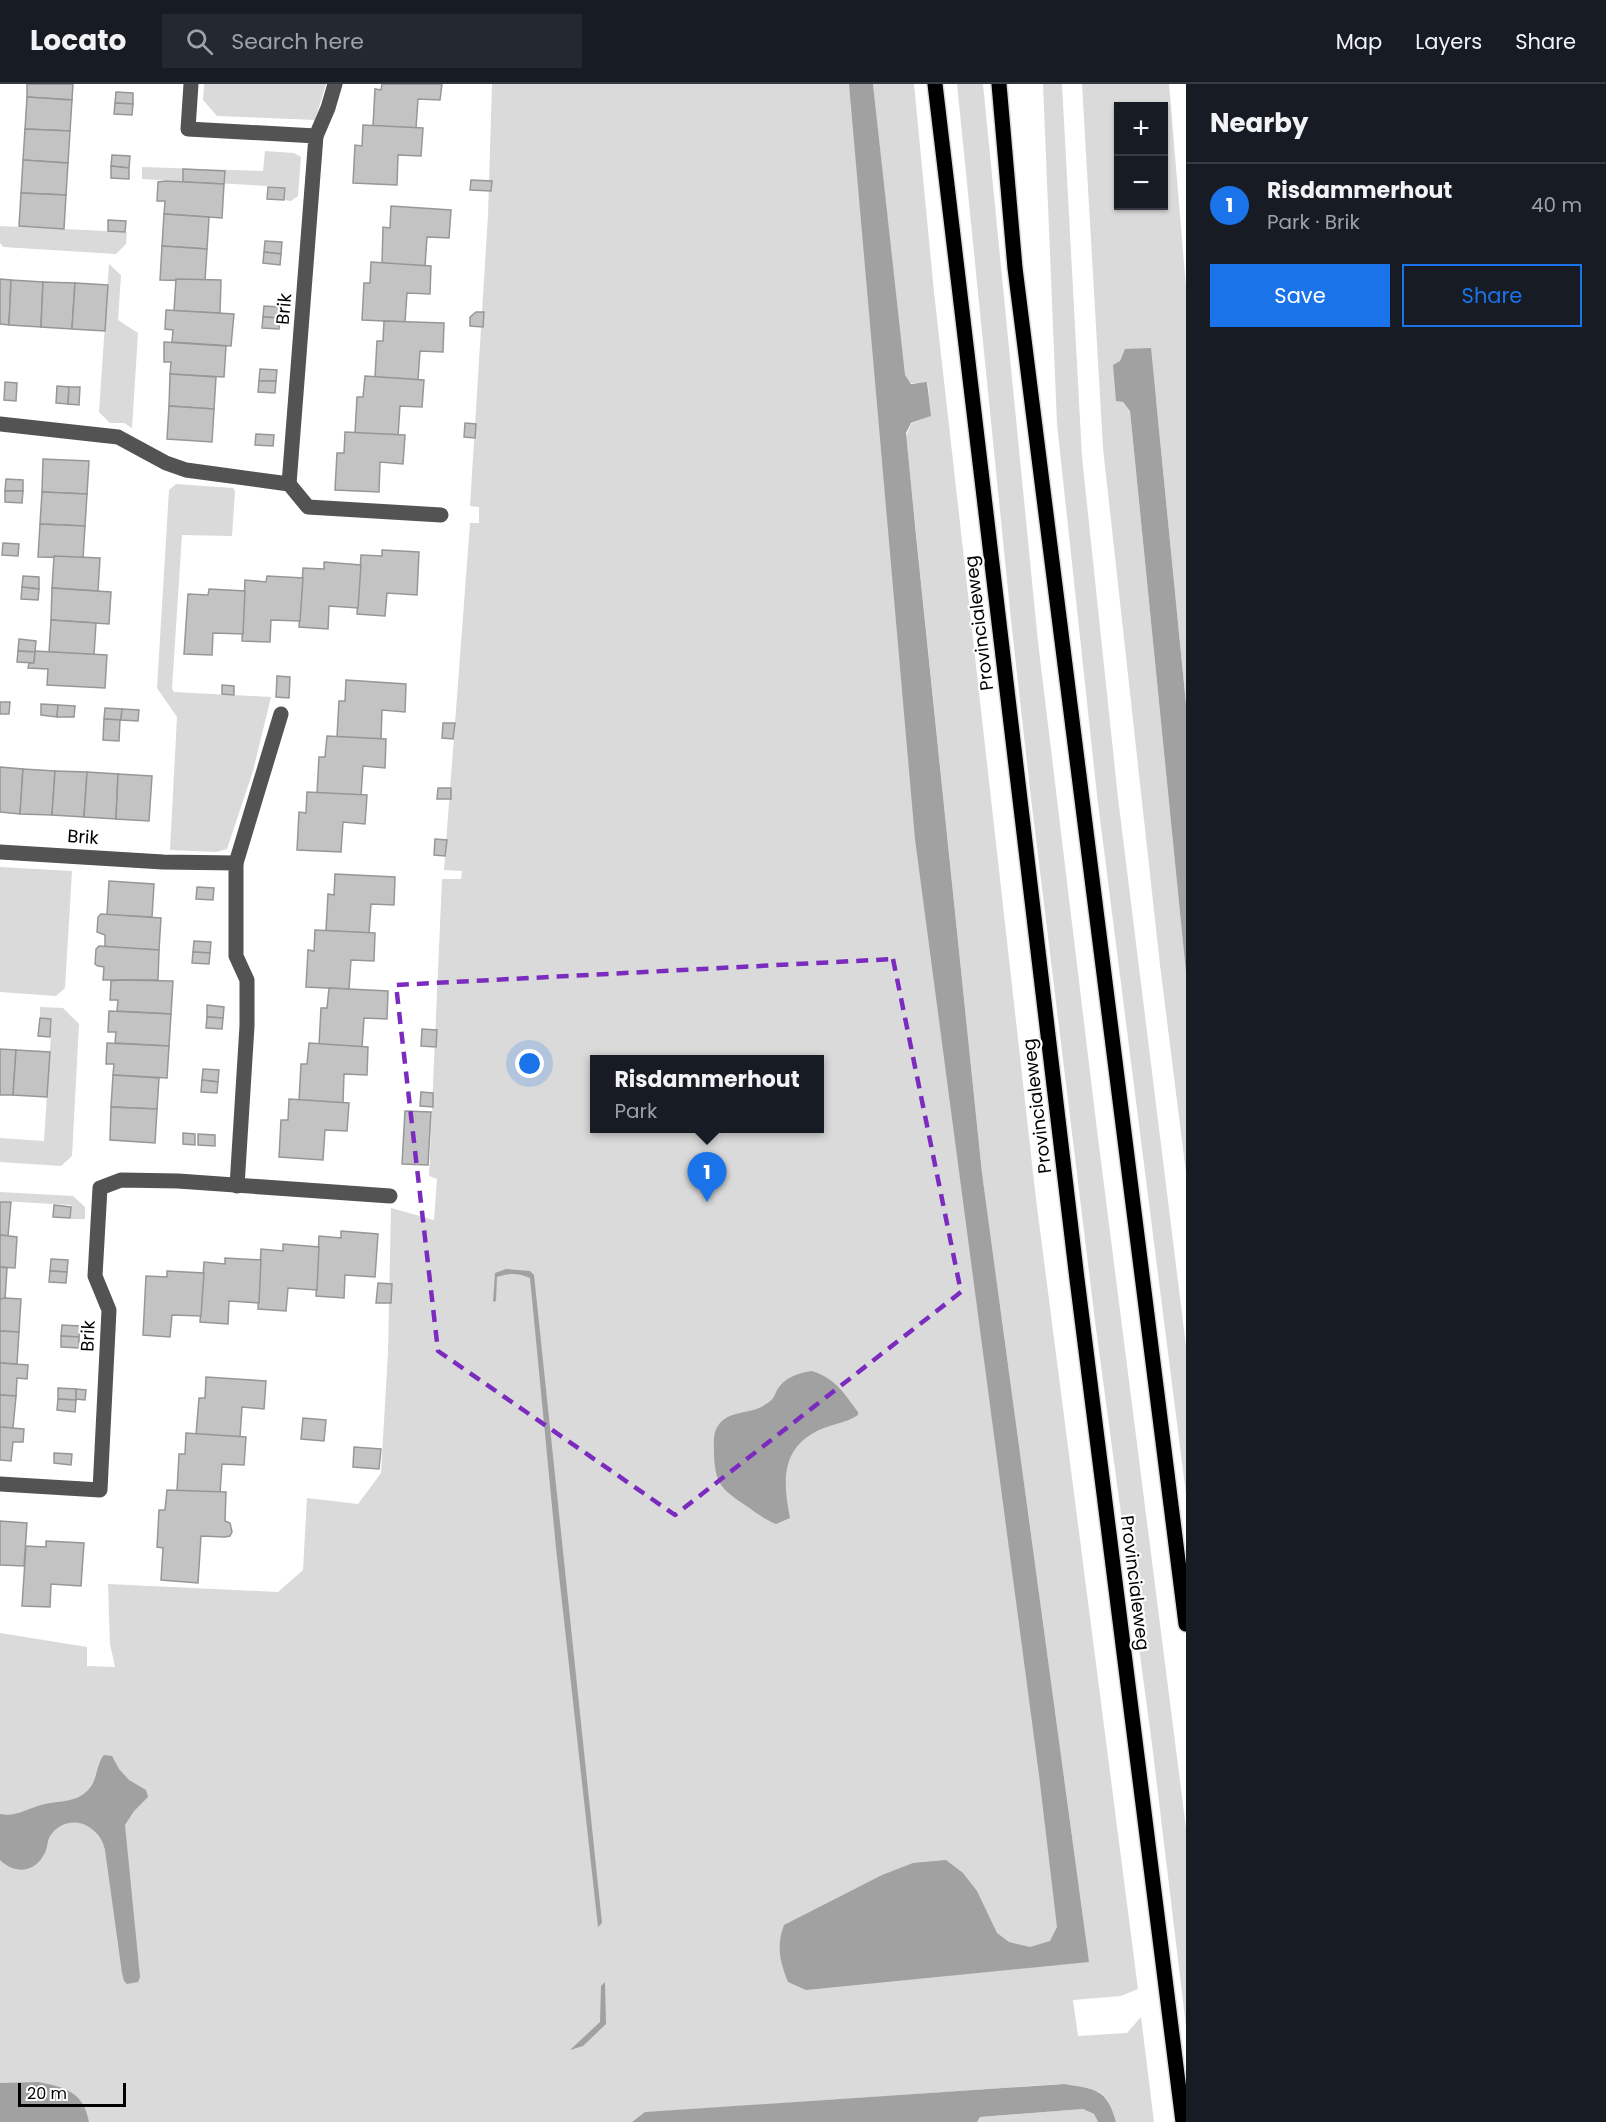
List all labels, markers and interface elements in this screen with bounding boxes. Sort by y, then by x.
search box [162,14,582,68]
text: Locato [30,21,126,60]
icon: search [183,25,216,58]
text: Search here [231,26,364,57]
text: Map [1336,27,1382,56]
text: Layers [1415,27,1482,56]
text: Share [1515,27,1576,56]
map controls [1114,102,1168,210]
button: + [1114,102,1168,156]
text: Nearby [1210,105,1308,141]
button: − [1114,156,1168,210]
text: Risdammerhout [1267,175,1452,206]
text: 1 [1226,191,1233,219]
text: 40 m [1531,191,1582,219]
text: Park · Brik [1267,208,1360,236]
button: Save [1210,264,1390,327]
button: Share [1402,264,1582,327]
street label: Brik [270,291,297,326]
street label: Provincialeweg [958,554,999,692]
street label: Brik [66,823,100,850]
street label: Provincialeweg [1016,1037,1057,1175]
your location [515,1049,544,1078]
popup [590,1055,824,1133]
text: Risdammerhout [614,1064,800,1095]
text: Park [614,1097,657,1125]
pin: 1 [688,1152,726,1202]
street label: Brik [74,1319,101,1352]
street label: Provincialeweg [1115,1514,1156,1652]
scale bar [18,2080,126,2108]
text: 20 m [27,2082,67,2105]

